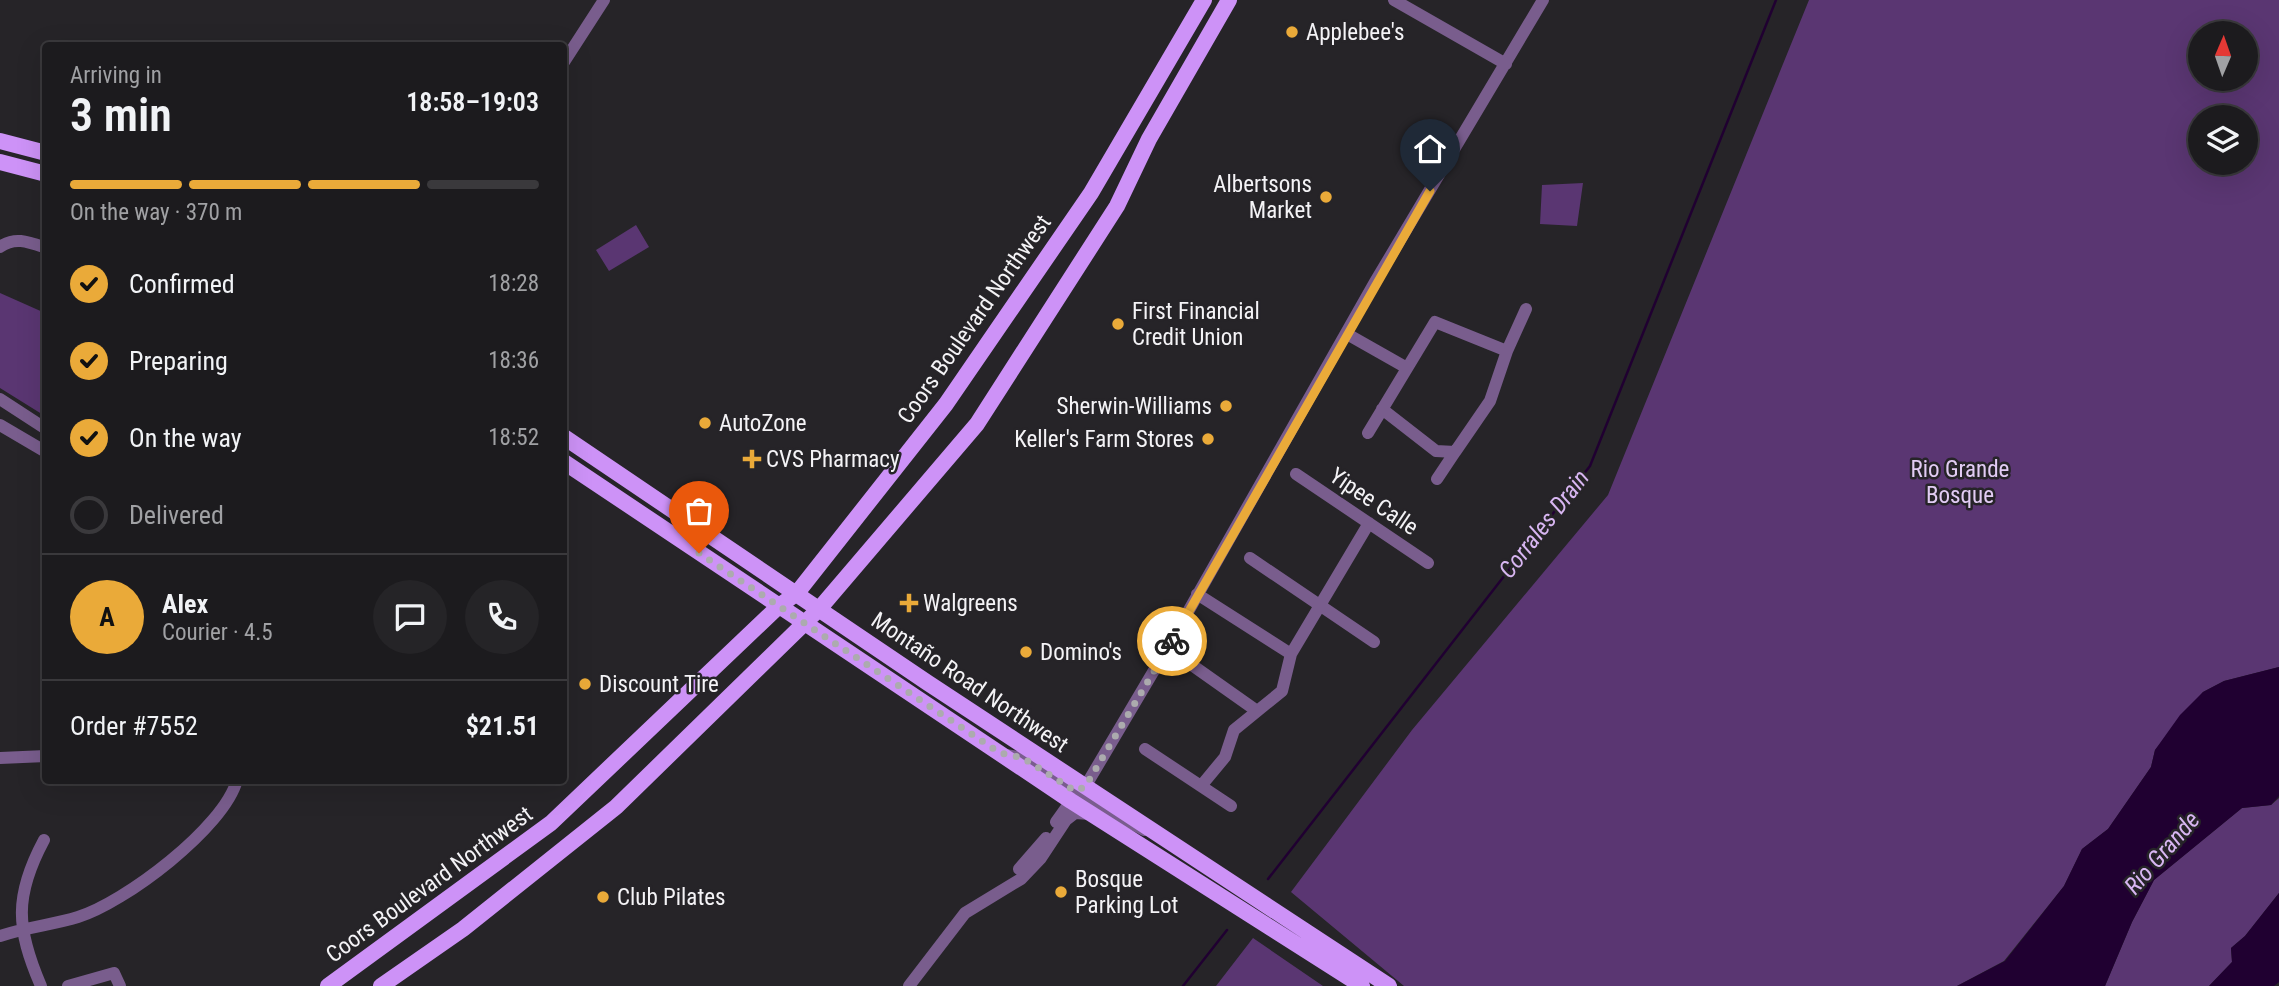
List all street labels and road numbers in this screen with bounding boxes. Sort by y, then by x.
street label: Coors Boulevard Northwest [892,210,1057,429]
street label: Yipee Calle [1324,462,1423,541]
street label: Montaño Road Northwest [866,606,1073,758]
street label: Coors Boulevard Northwest [321,800,538,968]

